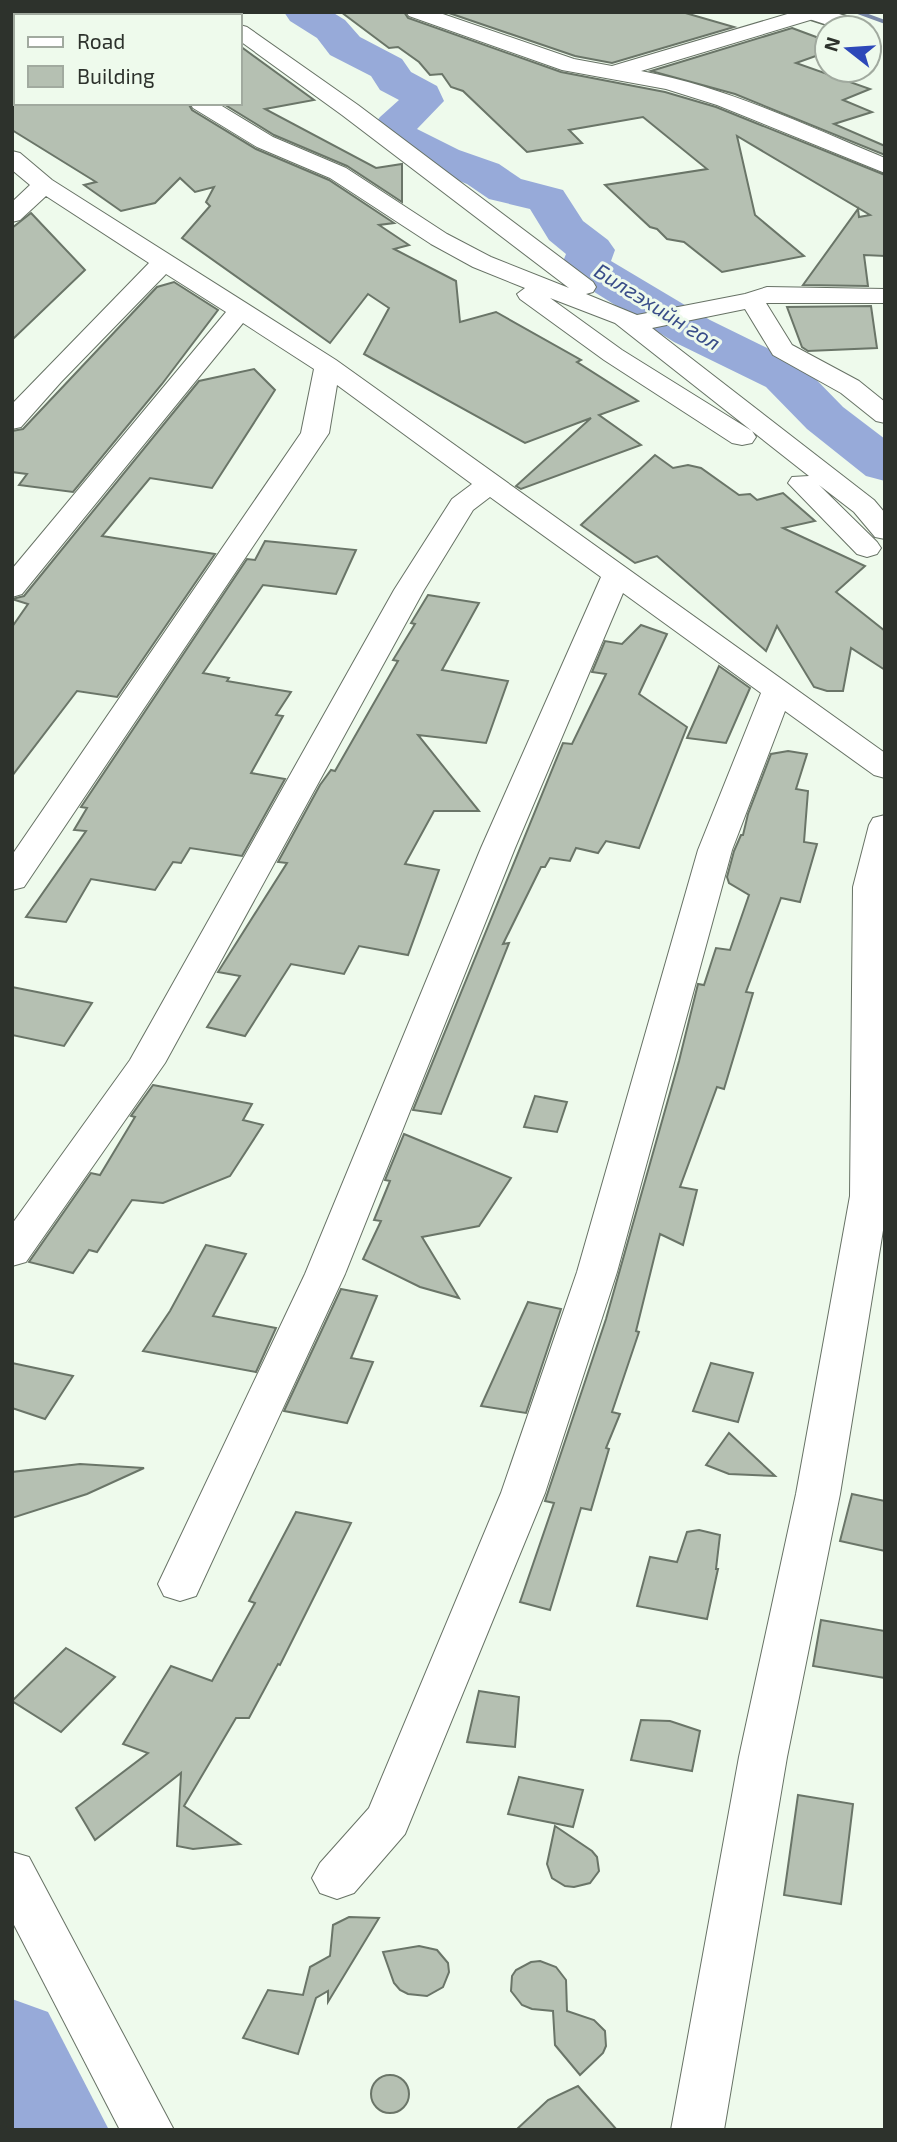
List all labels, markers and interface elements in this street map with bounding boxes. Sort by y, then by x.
legend [14,14,242,105]
north arrow [813,14,883,84]
text: Road [77,28,125,53]
text: N [818,34,844,54]
text: Building [77,63,155,88]
water label: Билгэхийн гол [590,257,726,355]

